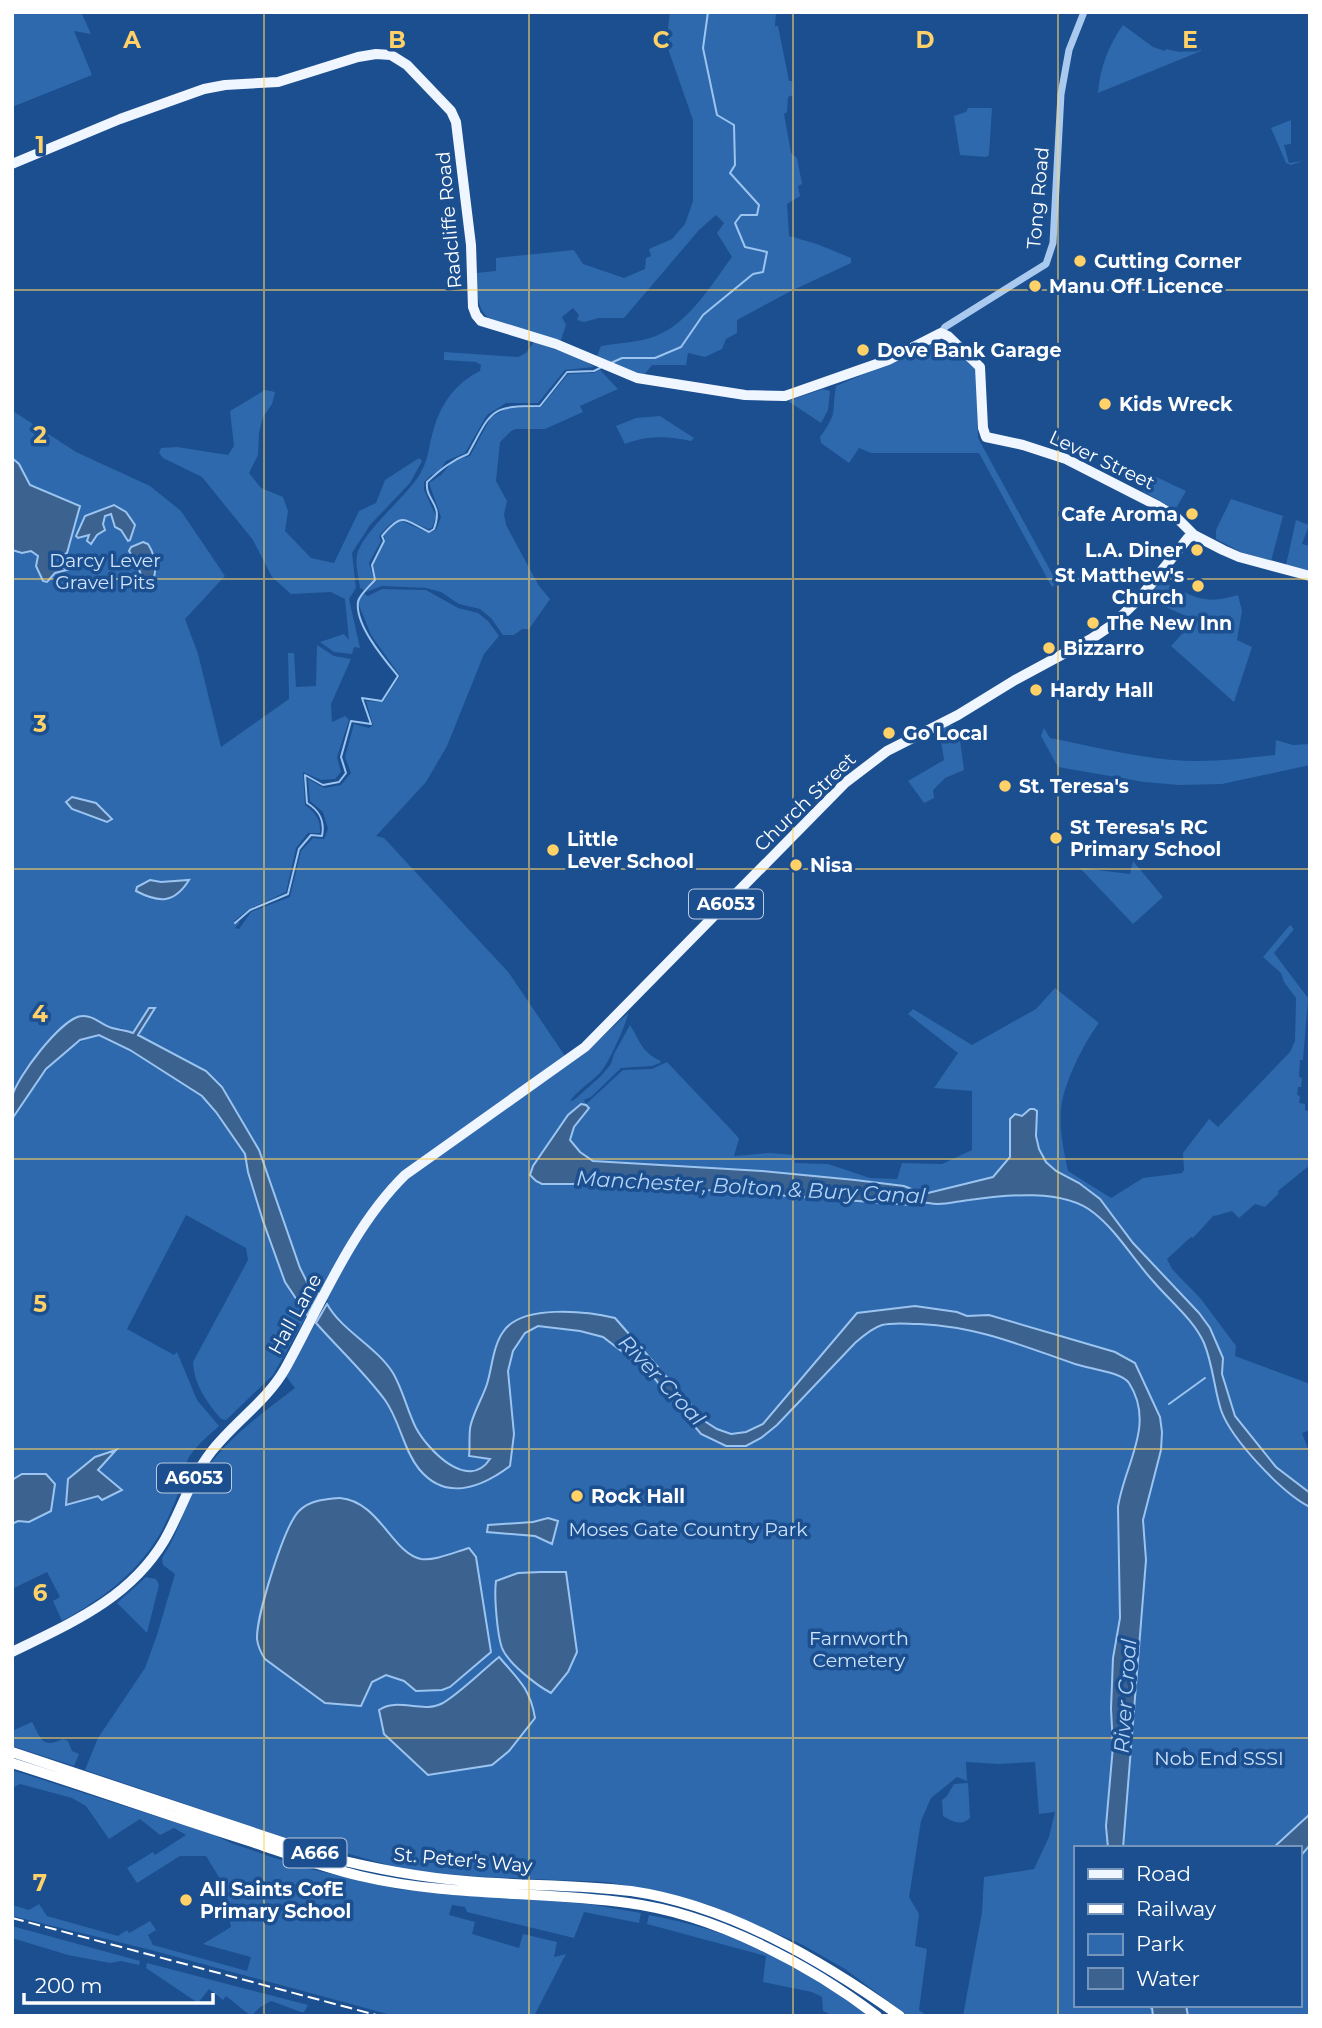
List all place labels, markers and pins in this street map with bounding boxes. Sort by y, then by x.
place label: Cutting Corner [1094,250,1242,273]
marker: Cutting Corner [1072,253,1088,269]
place label: Manu Off Licence [1049,275,1223,298]
marker: Manu Off Licence [1027,278,1043,294]
place label: Dove Bank Garage [877,339,1061,362]
marker: Dove Bank Garage [855,342,871,358]
place label: Kids Wreck [1119,393,1233,416]
marker: Kids Wreck [1097,396,1113,412]
place label: Cafe Aroma [1061,503,1178,526]
marker: Cafe Aroma [1184,506,1200,522]
place label: L.A. Diner [1085,539,1183,562]
marker: L.A. Diner [1189,542,1205,558]
place label: St Matthew's Church [1055,564,1184,609]
marker: St Matthew's Church [1190,578,1206,594]
place label: The New Inn [1107,612,1232,635]
marker: The New Inn [1085,615,1101,631]
place label: Bizzarro [1063,637,1144,660]
marker: Bizzarro [1041,640,1057,656]
place label: Hardy Hall [1050,679,1154,702]
marker: Hardy Hall [1028,682,1044,698]
place label: Go Local [903,722,988,745]
marker: Go Local [881,725,897,741]
place label: St. Teresa's [1019,775,1129,798]
marker: St. Teresa's [997,778,1013,794]
place label: St Teresa's RC Primary School [1070,816,1221,861]
place label: Little Lever School [567,828,694,873]
marker: St Teresa's RC Primary School [1048,830,1064,846]
marker: Little Lever School [545,842,561,858]
place label: Nisa [810,854,853,877]
marker: Nisa [788,857,804,873]
place label: Rock Hall [591,1485,685,1508]
marker: Rock Hall [569,1488,585,1504]
place label: All Saints CofE Primary School [199,1878,351,1923]
marker: All Saints CofE Primary School [178,1892,194,1908]

